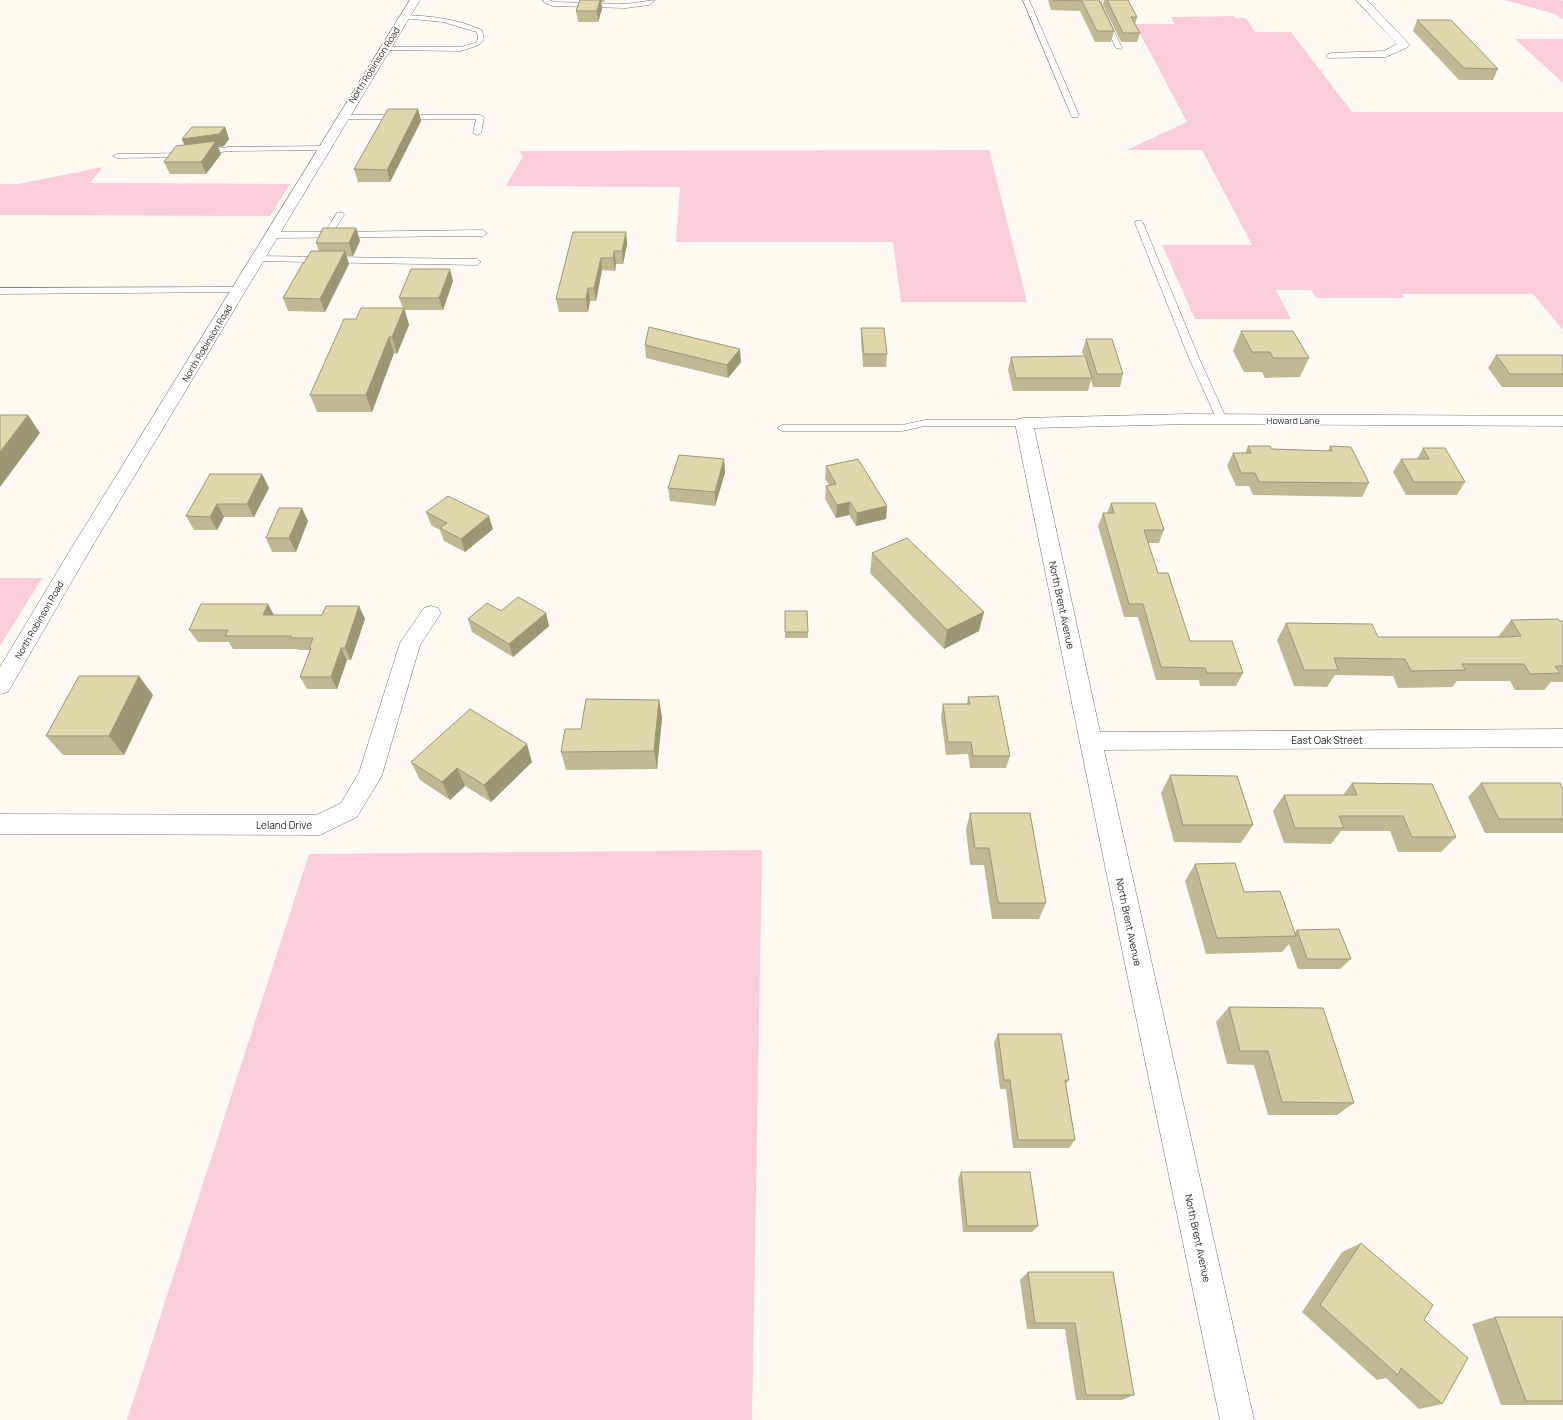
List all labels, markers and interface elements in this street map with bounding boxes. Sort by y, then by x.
street label: North Robinson Road [345,24,403,106]
street label: North Robinson Road [179,302,235,384]
street label: Howard Lane [1266,414,1320,427]
street label: North Brent Avenue [1046,560,1078,651]
street label: North Robinson Road [11,579,67,661]
street label: East Oak Street [1291,733,1363,747]
street label: Leland Drive [256,818,312,832]
street label: North Brent Avenue [1113,877,1145,968]
street label: North Brent Avenue [1182,1193,1214,1284]

